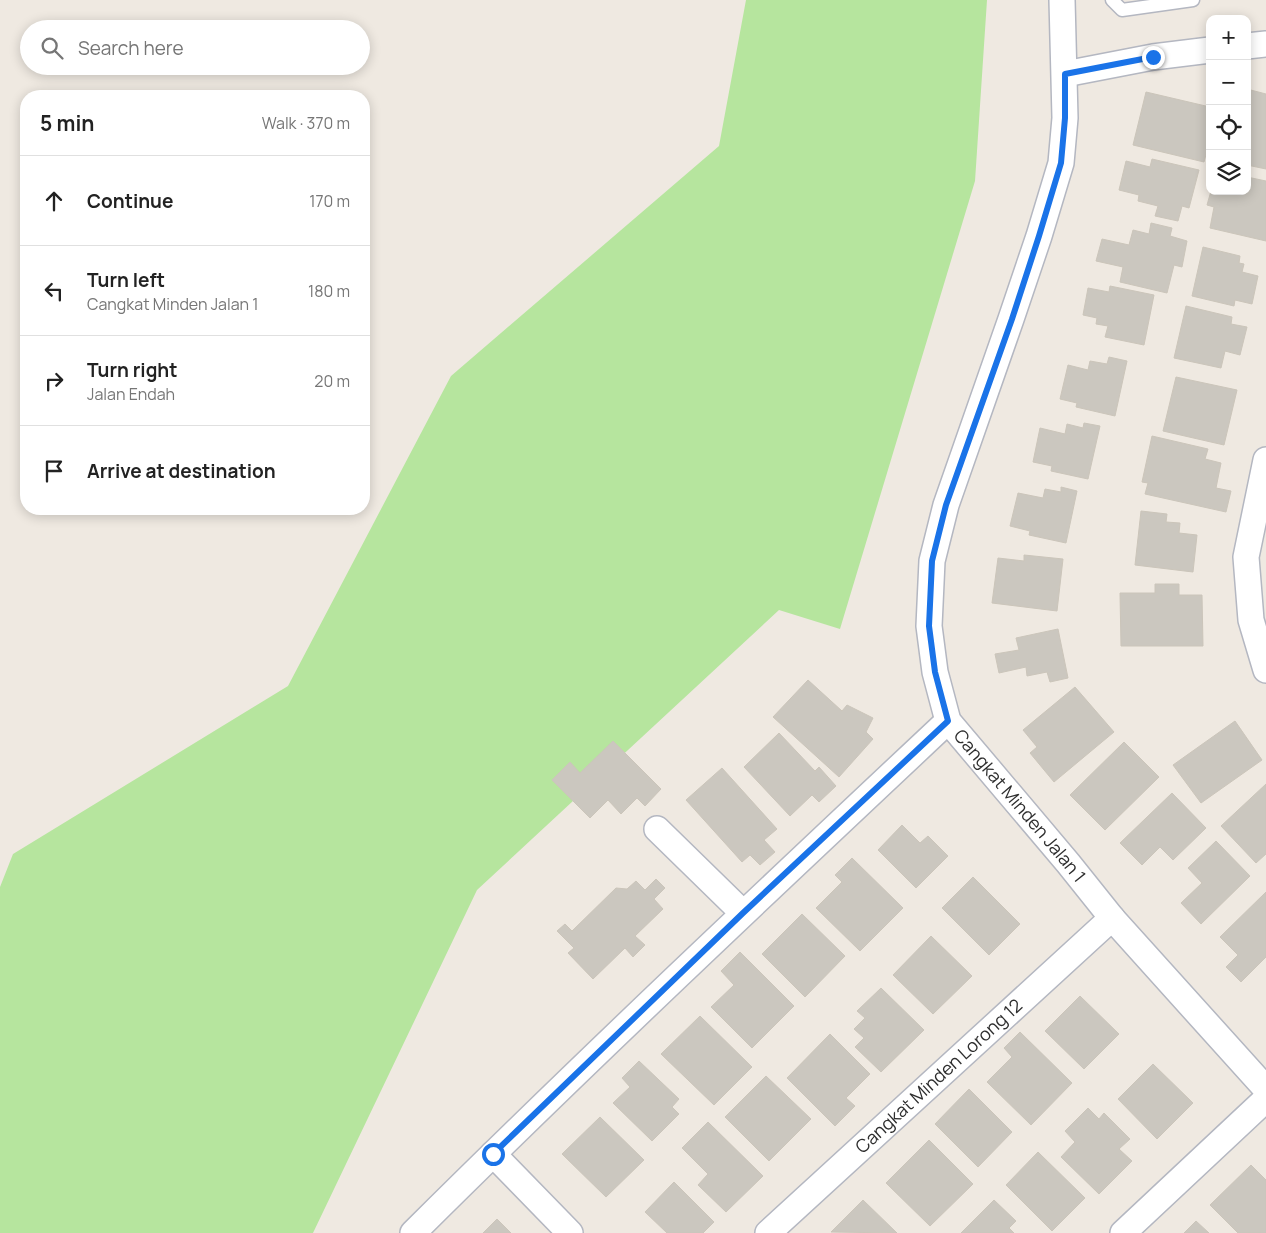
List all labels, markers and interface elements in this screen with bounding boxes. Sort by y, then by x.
map controls [1206,15,1251,195]
button: + [1206,15,1251,60]
search box [20,20,370,75]
icon: search [38,34,66,62]
text: Search here [78,35,184,61]
route end [1142,46,1165,69]
button: − [1206,60,1251,105]
button: locate [1206,105,1251,150]
text: 5 min [40,109,94,137]
text: Walk · 370 m [262,112,350,134]
button: layers [1206,150,1251,195]
icon: ahead [40,187,68,215]
text: Continue [87,188,173,214]
text: 170 m [309,190,350,212]
text: Turn left [87,267,165,293]
icon: left [40,277,68,305]
text: 180 m [308,280,350,302]
text: Cangkat Minden Jalan 1 [87,293,259,315]
text: Turn right [87,357,177,383]
icon: right [40,367,68,395]
text: 20 m [314,370,350,392]
text: Jalan Endah [87,383,175,405]
icon: arrive [40,457,68,485]
text: Arrive at destination [87,458,276,484]
street label: Cangkat Minden Jalan 1 [949,724,1092,887]
street label: Cangkat Minden Lorong 12 [850,993,1027,1158]
route start [482,1143,505,1166]

